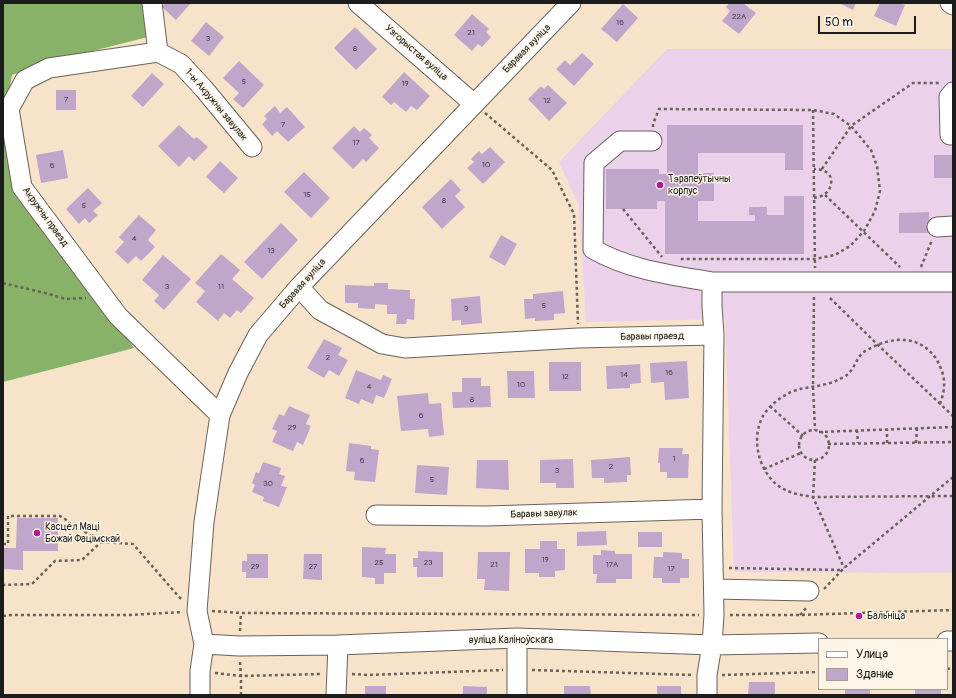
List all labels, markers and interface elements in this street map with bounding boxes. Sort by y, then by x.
scale bar [820,8,918,34]
house number: 22А [732,12,746,22]
text: 50 m [825,15,853,30]
house number: 16 [616,18,624,28]
street label: Узгорыстая вуліца [382,22,450,84]
street label: Баравая вуліца [501,22,553,76]
house number: 21 [467,28,475,38]
house number: 3 [206,34,210,44]
house number: 8 [353,44,357,54]
street label: 1-ы Акружны завулак [182,66,250,144]
house number: 5 [242,77,246,87]
house number: 19 [401,79,409,89]
house number: 7 [64,95,68,105]
house number: 12 [543,96,551,106]
house number: 7 [281,120,285,130]
house number: 17 [352,138,360,148]
house number: 10 [482,160,490,170]
house number: 6 [50,161,54,171]
place label: Тэрапеўтычны корпус [668,173,731,196]
marker: Тэрапеўтычны корпус [655,180,665,190]
street label: Акружны праезд [19,185,71,249]
house number: 15 [303,190,311,200]
house number: 8 [442,196,446,206]
house number: 5 [82,201,86,211]
house number: 4 [132,234,136,244]
house number: 13 [267,246,275,256]
street label: Баравая вуліца [277,256,329,312]
house number: 3 [165,282,169,292]
house number: 11 [218,282,224,292]
house number: 5 [542,301,546,311]
house number: 3 [464,304,468,314]
street label: Баравы праезд [620,330,684,344]
house number: 2 [326,353,330,363]
house number: 16 [665,368,673,378]
house number: 14 [620,370,628,380]
house number: 12 [561,372,569,382]
house number: 10 [517,380,525,390]
house number: 4 [367,382,371,392]
house number: 8 [470,395,474,405]
house number: 6 [419,411,423,421]
house number: 29 [288,423,296,433]
house number: 1 [672,454,676,464]
house number: 6 [360,456,364,466]
house number: 2 [609,462,613,472]
house number: 3 [555,466,559,476]
house number: 5 [430,475,434,485]
house number: 30 [263,479,273,489]
street label: Баравы завулак [510,507,578,521]
place label: Касцёл Маці Божай Фацімскай [45,521,120,544]
marker: Касцёл Маці Божай Фацімскай [32,528,42,538]
house number: 19 [541,555,549,565]
house number: 25 [375,558,383,568]
house number: 23 [424,558,432,568]
house number: 21 [490,560,498,570]
house number: 17А [606,560,618,570]
house number: 29 [251,562,259,572]
house number: 27 [309,562,317,572]
house number: 17 [667,564,675,574]
place label: Бальніца [867,610,905,622]
marker: Бальніца [854,611,864,621]
street label: вуліца Каліноўскага [469,634,553,646]
legend [818,638,948,690]
text: Улица [856,647,888,662]
text: Здание [856,667,893,682]

